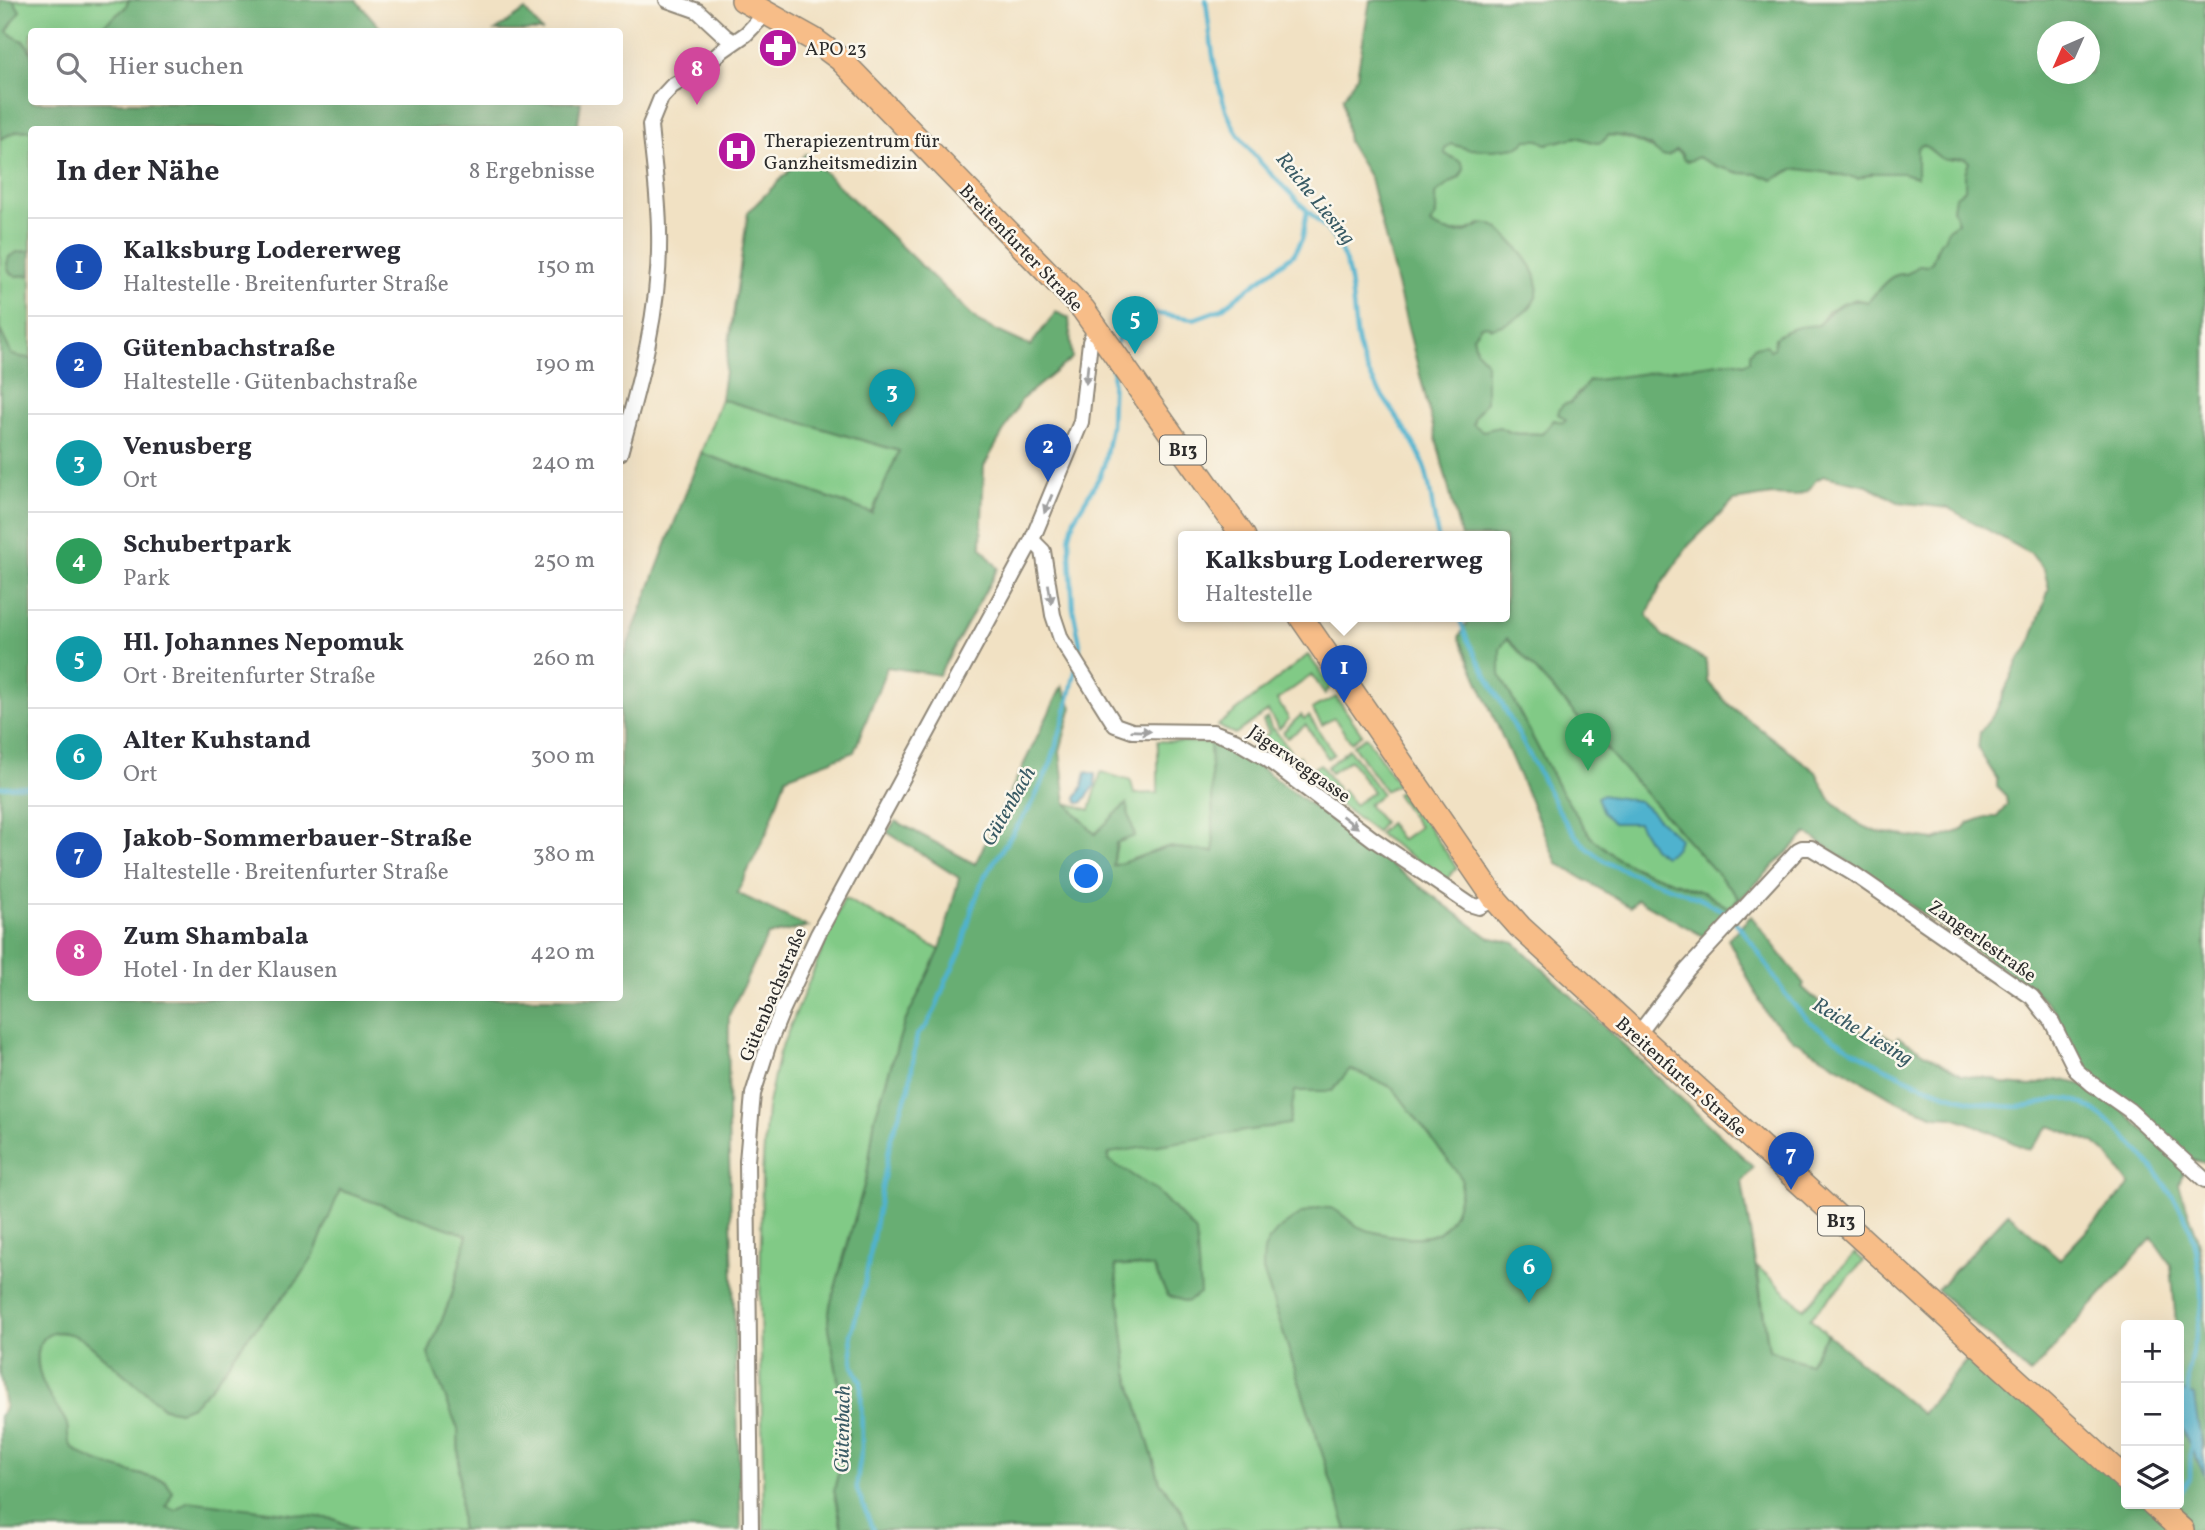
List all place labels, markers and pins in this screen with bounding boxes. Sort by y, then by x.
pharmacy icon: APO 23 [757,27,799,69]
place label: APO 23 [805,37,866,63]
pin: 8 [674,47,720,105]
place label: Therapiezentrum für Ganzheitsmedizin [764,129,939,177]
hospital icon: Therapiezentrum für Ganzheitsmedizin [716,130,758,172]
pin: 5 [1112,296,1158,354]
pin: 3 [869,369,915,427]
pin: 2 [1025,424,1071,482]
pin: 1 [1321,645,1367,703]
pin: 4 [1565,713,1611,771]
pin: 7 [1768,1132,1814,1190]
pin: 6 [1506,1245,1552,1303]

